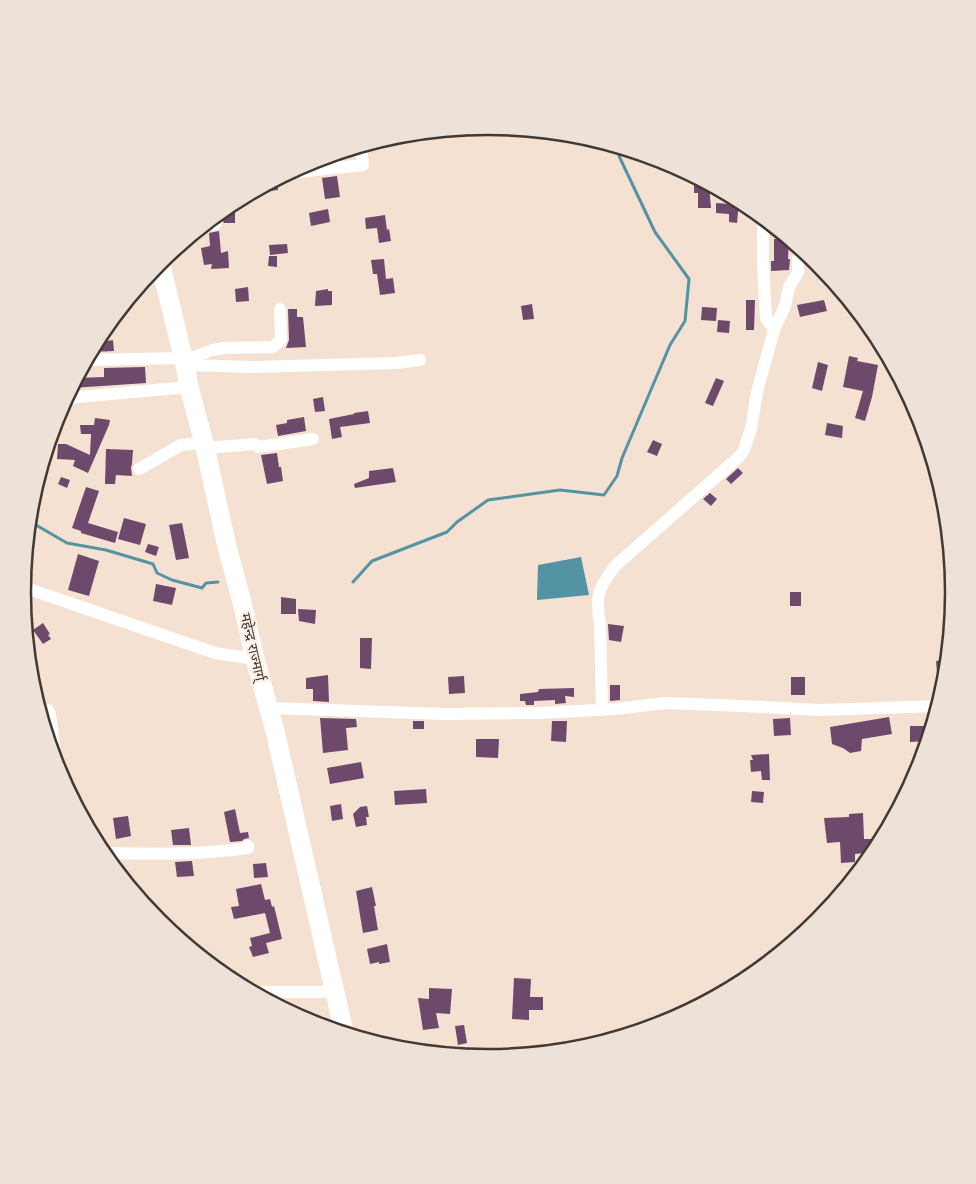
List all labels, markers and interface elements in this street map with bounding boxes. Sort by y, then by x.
street label: महेन्द्र राज्मार्ग् [236,611,270,685]

